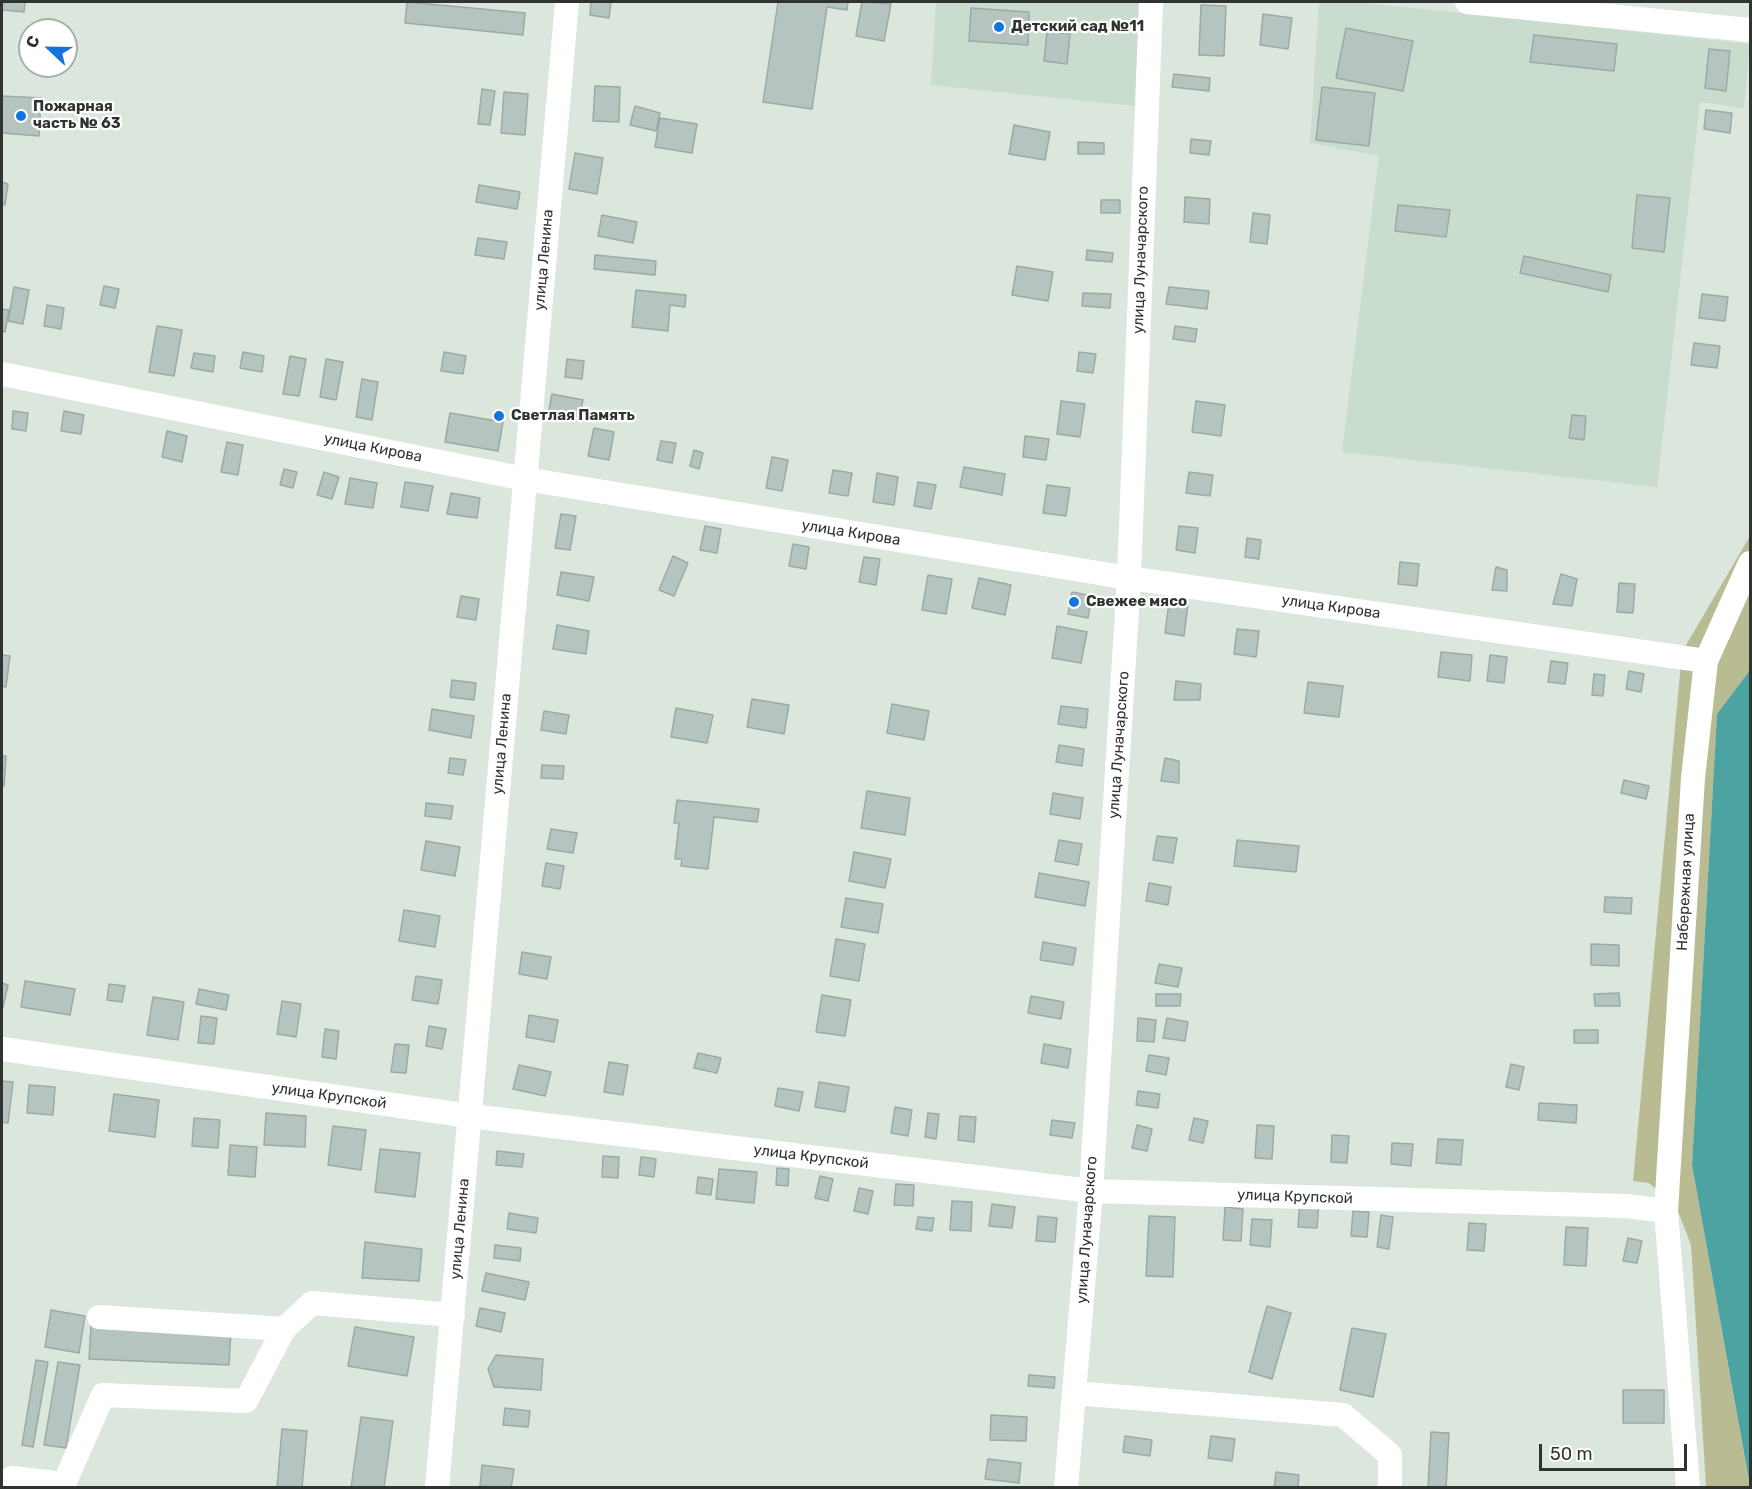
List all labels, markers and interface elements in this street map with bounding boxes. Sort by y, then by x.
north arrow [18,18,78,78]
place label: Детский сад №11 [1011,18,1144,36]
marker: Детский сад №11 [992,20,1006,34]
text: С [22,33,44,51]
place label: Пожарная часть № 63 [33,98,121,133]
marker: Пожарная часть № 63 [14,109,28,123]
street label: улица Луначарского [1129,186,1153,334]
street label: улица Ленина [531,209,557,311]
place label: Светлая Память [511,407,635,425]
marker: Светлая Память [492,409,506,423]
street label: улица Кирова [322,430,424,466]
street label: улица Кирова [800,516,902,550]
street label: улица Кирова [1280,591,1382,623]
place label: Свежее мясо [1086,593,1187,611]
marker: Свежее мясо [1067,595,1081,609]
street label: улица Луначарского [1105,671,1133,819]
street label: улица Ленина [489,693,515,795]
street label: Набережная улица [1673,813,1699,951]
street label: улица Крупской [270,1079,388,1113]
street label: улица Крупской [752,1141,870,1173]
street label: улица Луначарского [1073,1156,1101,1304]
street label: улица Ленина [447,1178,473,1280]
street label: улица Крупской [1237,1186,1353,1208]
scale bar [1542,1432,1690,1470]
text: 50 m [1550,1443,1593,1465]

